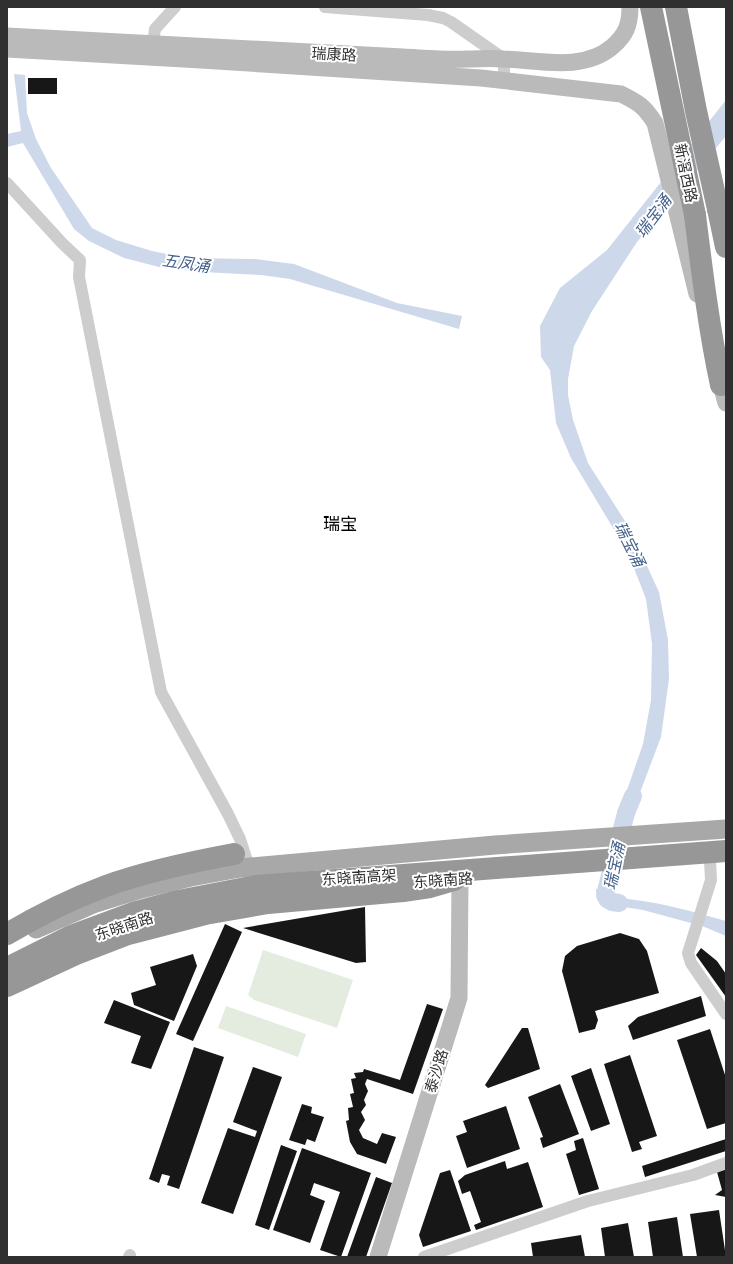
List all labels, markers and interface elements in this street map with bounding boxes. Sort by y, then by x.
street label: 瑞康路 [311,43,357,65]
street label: 新滘西路 [670,142,702,204]
water label: 瑞宝涌 [631,189,677,241]
water label: 五凤涌 [161,250,213,277]
district label: 瑞宝 [323,513,357,534]
water label: 瑞宝涌 [610,518,650,572]
water label: 瑞宝涌 [599,838,629,892]
street label: 东晓南高架 [321,865,397,889]
street label: 东晓南路 [412,868,474,892]
street label: 东晓南路 [93,908,155,944]
street label: 泰沙路 [420,1047,452,1095]

